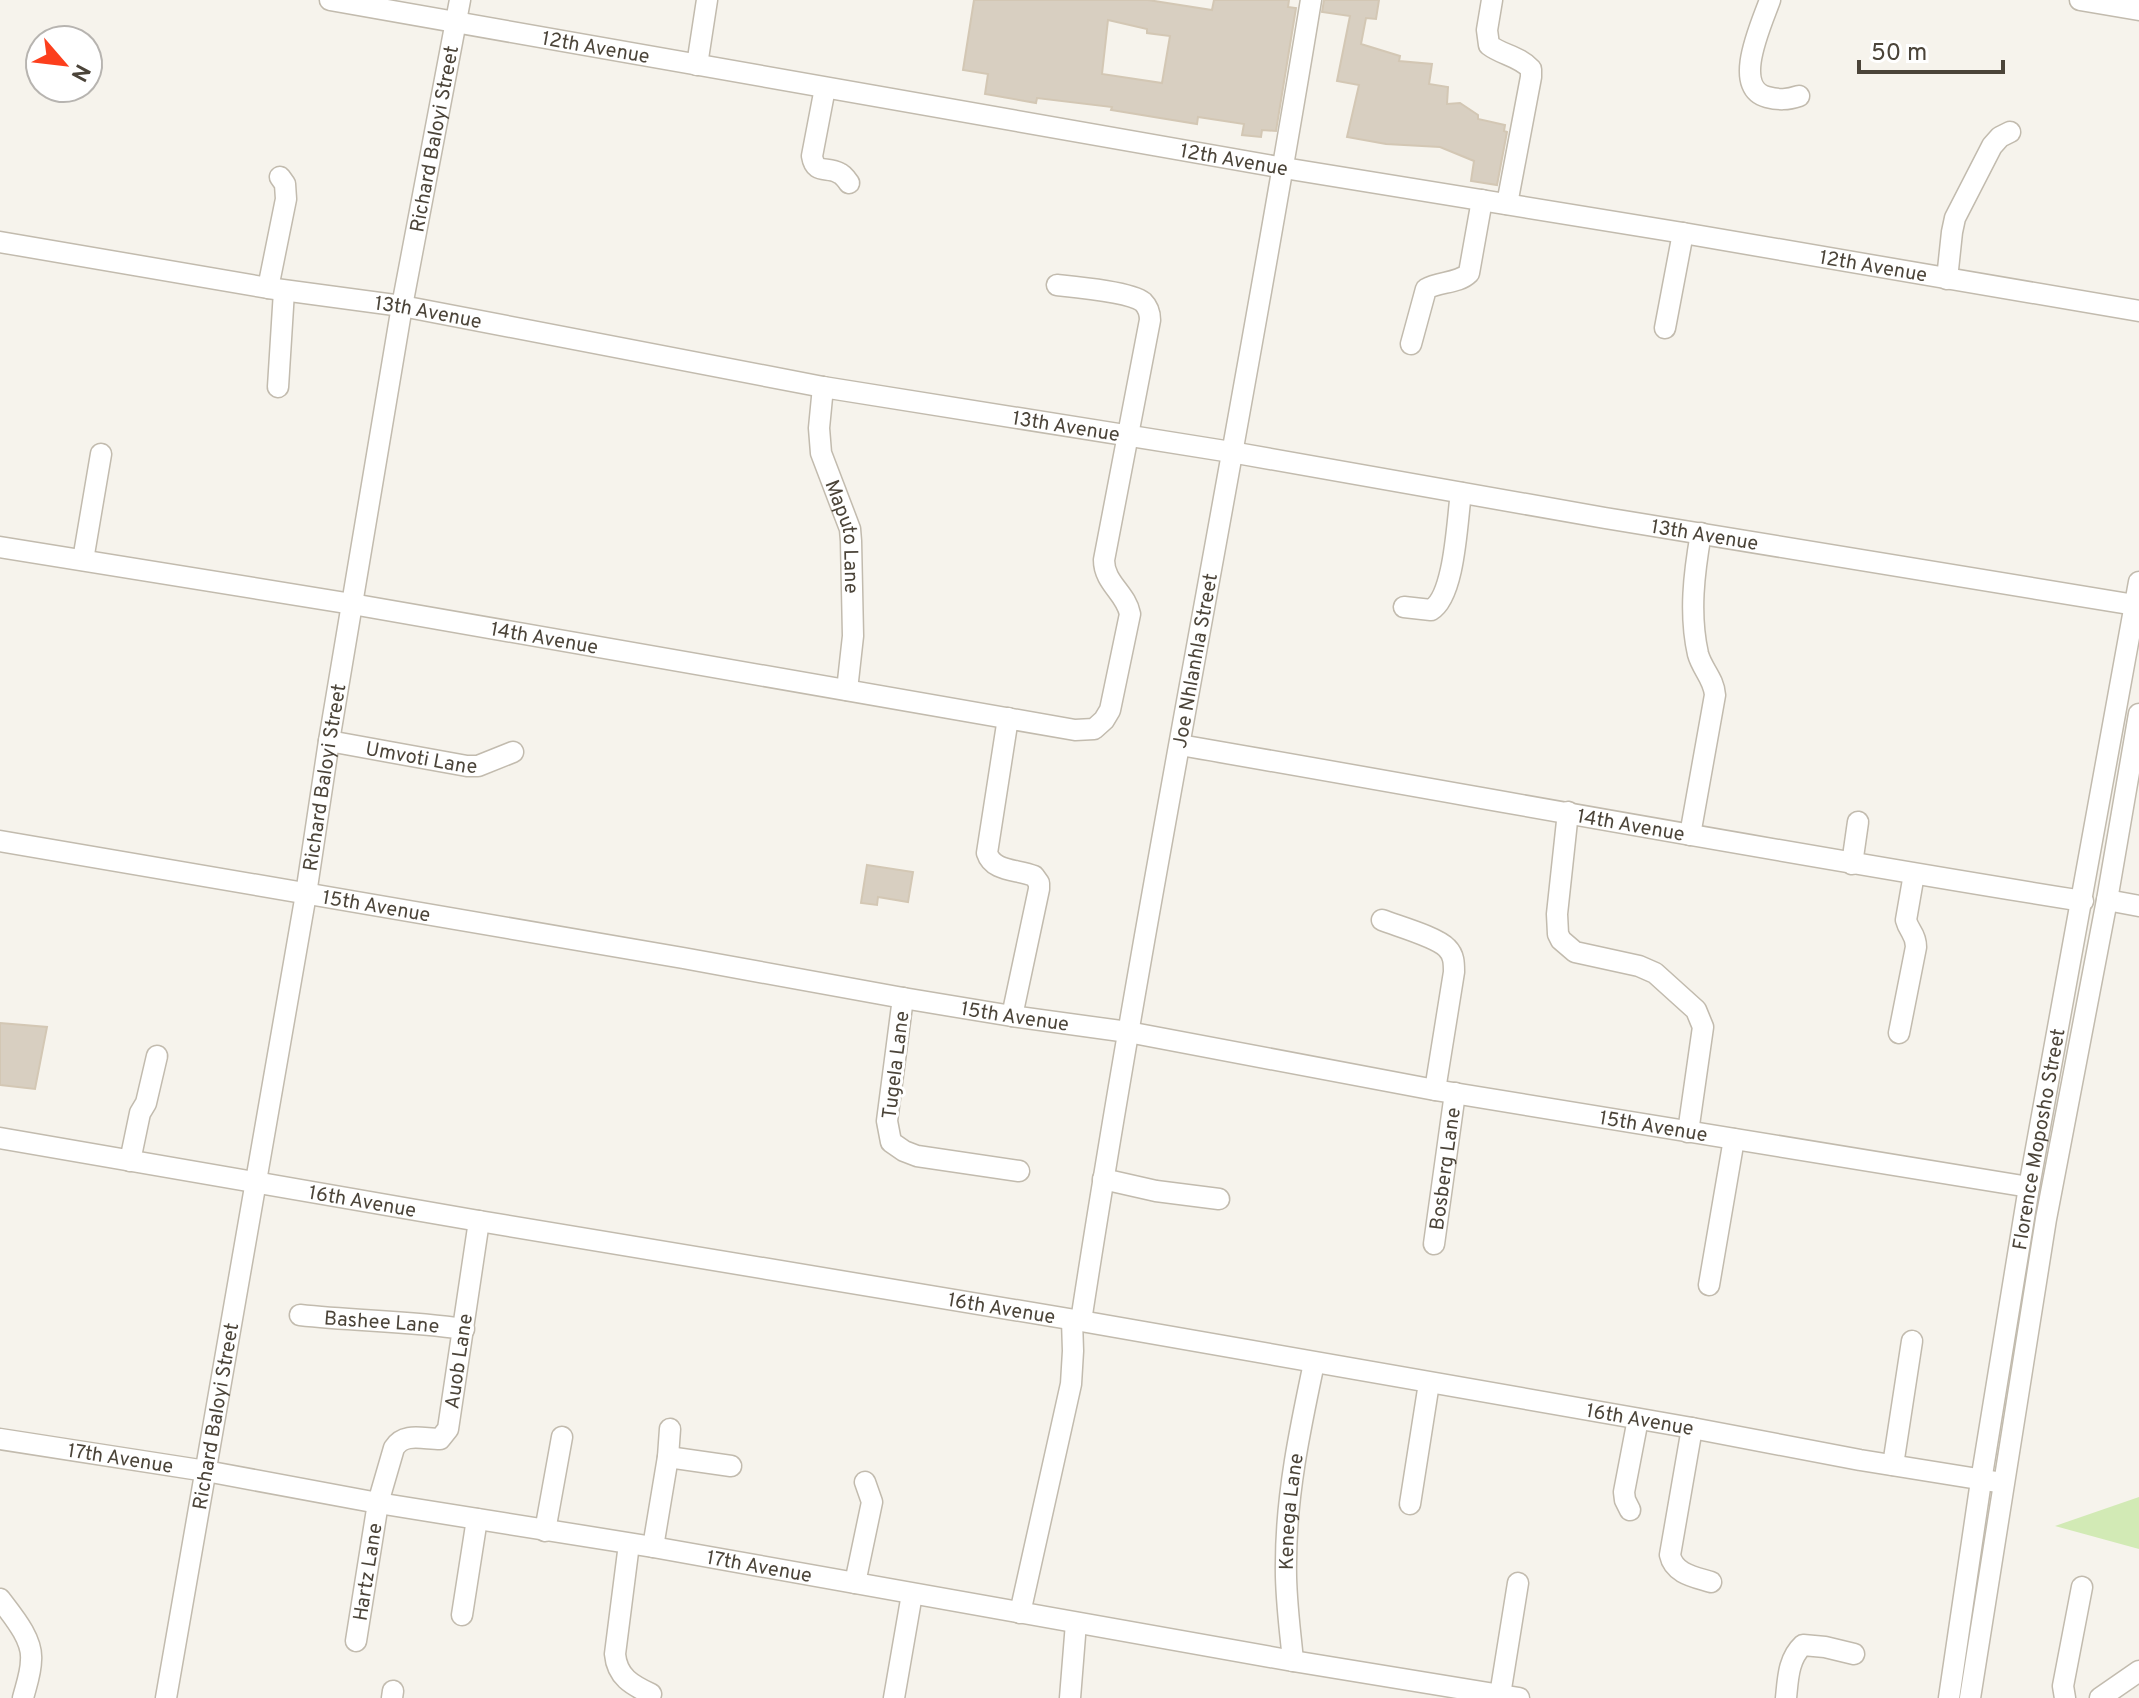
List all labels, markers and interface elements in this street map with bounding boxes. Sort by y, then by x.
north arrow [24,24,104,104]
scale bar [1859,24,2003,74]
street label: 12th Avenue [540,27,651,71]
text: 50 m [1871,39,1927,69]
street label: Richard Baloyi Street [405,44,466,235]
text: N [64,59,95,86]
street label: 12th Avenue [1178,139,1290,183]
street label: 12th Avenue [1817,246,1929,290]
street label: 13th Avenue [373,291,484,336]
street label: 13th Avenue [1010,406,1121,449]
street label: Maputo Lane [818,477,863,594]
street label: 13th Avenue [1649,515,1760,558]
street label: Joe Nhlanhla Street [1168,571,1225,751]
street label: 14th Avenue [488,617,600,662]
street label: Richard Baloyi Street [299,682,353,873]
street label: Umvoti Lane [363,737,477,781]
street label: 14th Avenue [1575,804,1686,849]
street label: 15th Avenue [320,885,432,929]
street label: 15th Avenue [959,997,1071,1039]
street label: Tugela Lane [877,1010,917,1121]
street label: Florence Moposho Street [2008,1027,2073,1252]
street label: Bosberg Lane [1425,1106,1468,1232]
street label: 15th Avenue [1597,1106,1709,1149]
street label: 16th Avenue [306,1181,418,1225]
street label: 16th Avenue [946,1288,1057,1332]
street label: Bashee Lane [323,1306,440,1341]
street label: Auob Lane [440,1312,480,1411]
street label: Richard Baloyi Street [188,1321,246,1512]
street label: 16th Avenue [1584,1399,1696,1443]
street label: 17th Avenue [66,1439,175,1481]
street label: Kenega Lane [1275,1452,1311,1570]
street label: Hartz Lane [348,1521,390,1623]
street label: 17th Avenue [704,1546,814,1590]

